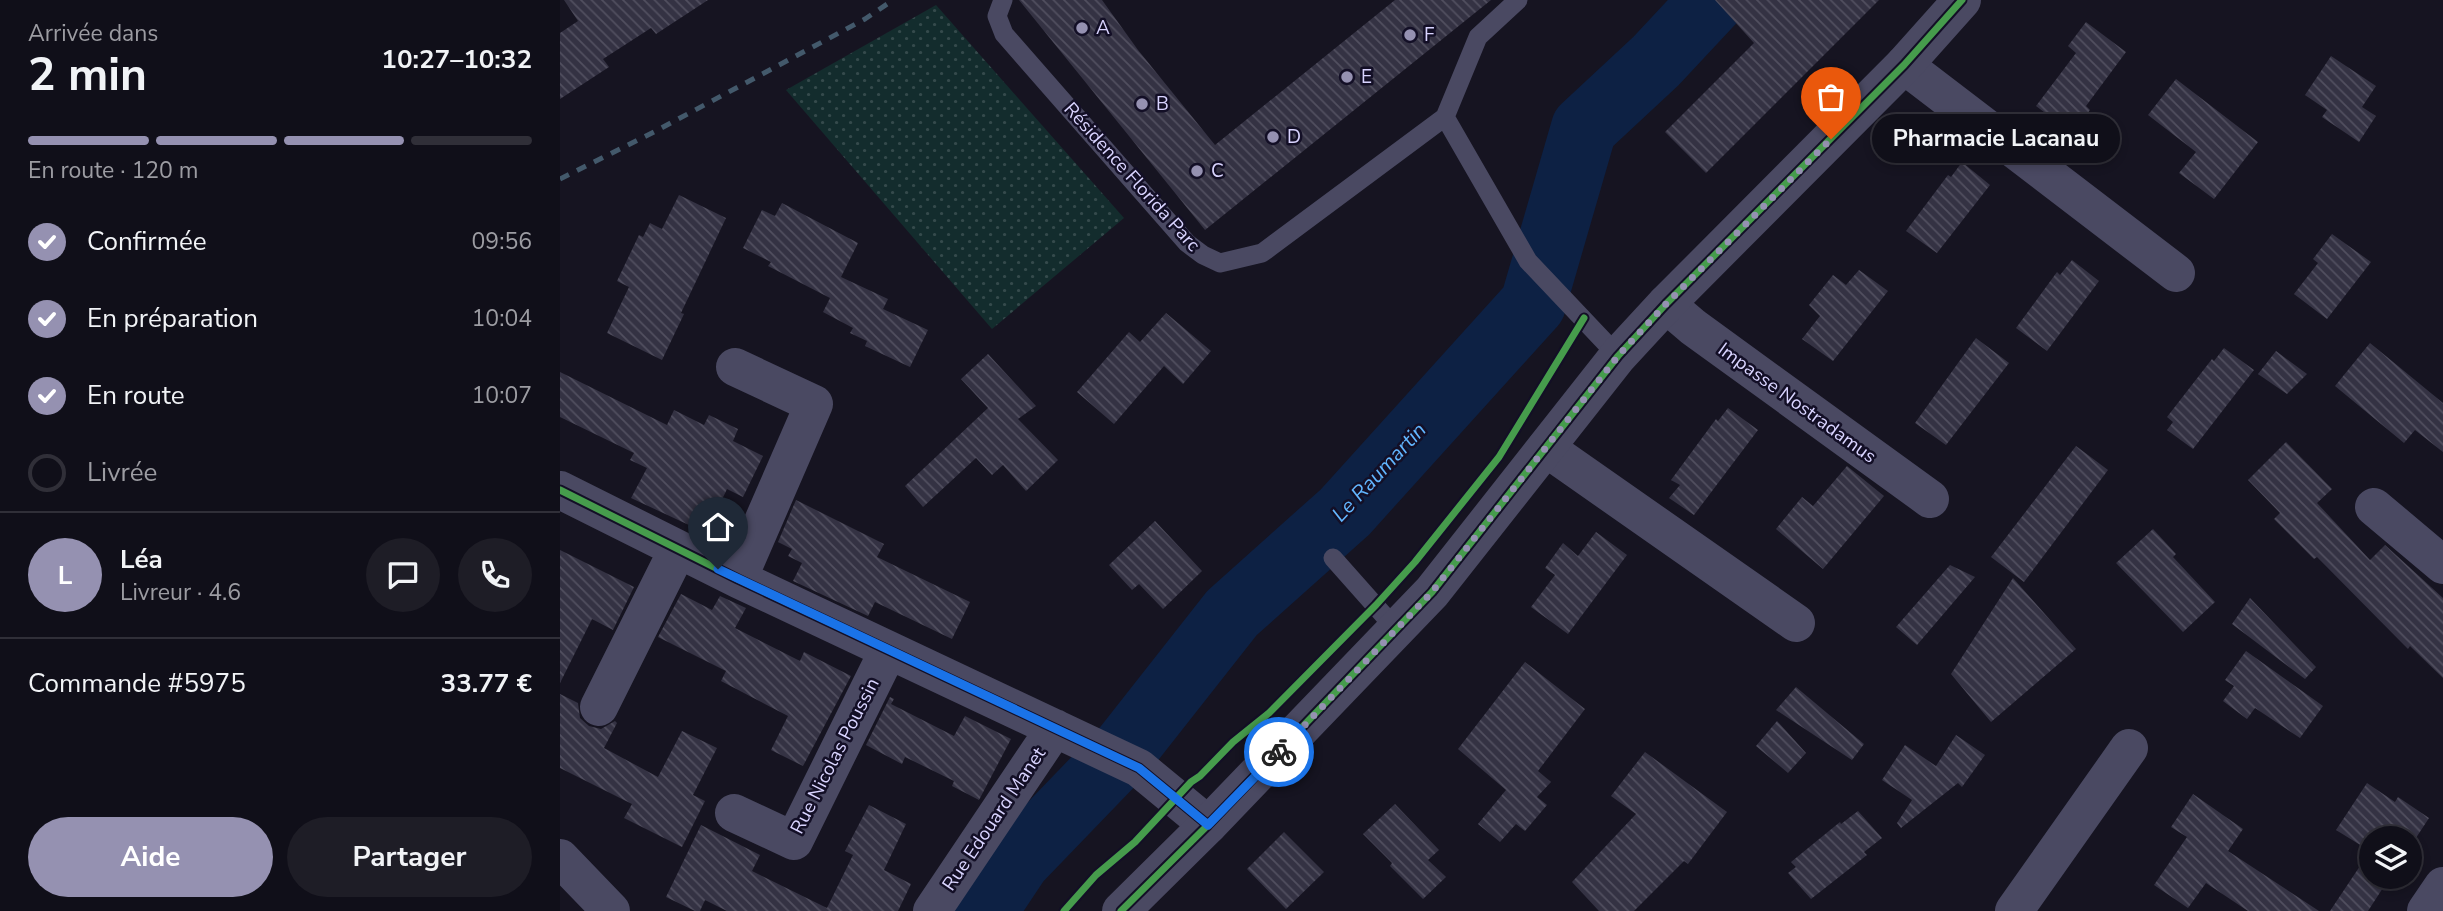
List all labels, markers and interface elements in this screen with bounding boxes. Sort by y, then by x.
place label: A [1096,15,1110,41]
text: Arrivée dans [28,18,158,49]
marker: A [1074,20,1090,36]
place label: F [1424,22,1434,48]
marker: F [1402,27,1418,43]
text: 10:27–10:32 [381,42,532,77]
text: 2 min [28,43,147,106]
place label: E [1361,64,1372,90]
pin [1801,67,1861,139]
marker: E [1339,69,1355,85]
icon: bag [1812,78,1850,116]
place label: B [1156,91,1169,117]
marker: B [1134,96,1150,112]
street label: Résidence Florida Parc [1058,97,1206,257]
callout: Pharmacie Lacanau [1873,114,2122,164]
text: Pharmacie Lacanau [1893,123,2099,154]
place label: D [1287,124,1301,150]
marker: D [1265,129,1281,145]
text: En route · 120 m [28,155,198,186]
place label: C [1211,158,1224,184]
marker: C [1189,163,1205,179]
icon: check [28,223,66,261]
text: Confirmée [87,224,207,259]
text: 09:56 [472,226,532,257]
icon: check [28,300,66,338]
text: En préparation [87,301,258,336]
text: 10:04 [472,303,532,334]
street label: Impasse Nostradamus [1713,337,1881,469]
icon: check [28,377,66,415]
text: En route [87,378,185,413]
text: 10:07 [472,380,532,411]
water label: Le Raumartin [1326,416,1432,528]
text: Livrée [87,455,157,490]
pin [688,497,748,569]
icon: home [699,508,737,546]
button: chat [366,538,440,612]
button: phone [458,538,532,612]
text: Léa [120,542,163,577]
text: L [58,558,72,593]
text: Livreur · 4.6 [120,577,241,608]
text: Commande #5975 [28,666,246,701]
text: 33.77 € [441,666,532,701]
street label: Rue Nicolas Poussin [784,673,886,839]
courier [1244,717,1314,787]
icon: bike [1260,733,1298,771]
street label: Rue Edouard Manet [936,742,1052,896]
button: Aide [28,817,273,897]
button: Partager [287,817,532,897]
map controls [2359,826,2422,889]
button: layers [2359,826,2422,889]

